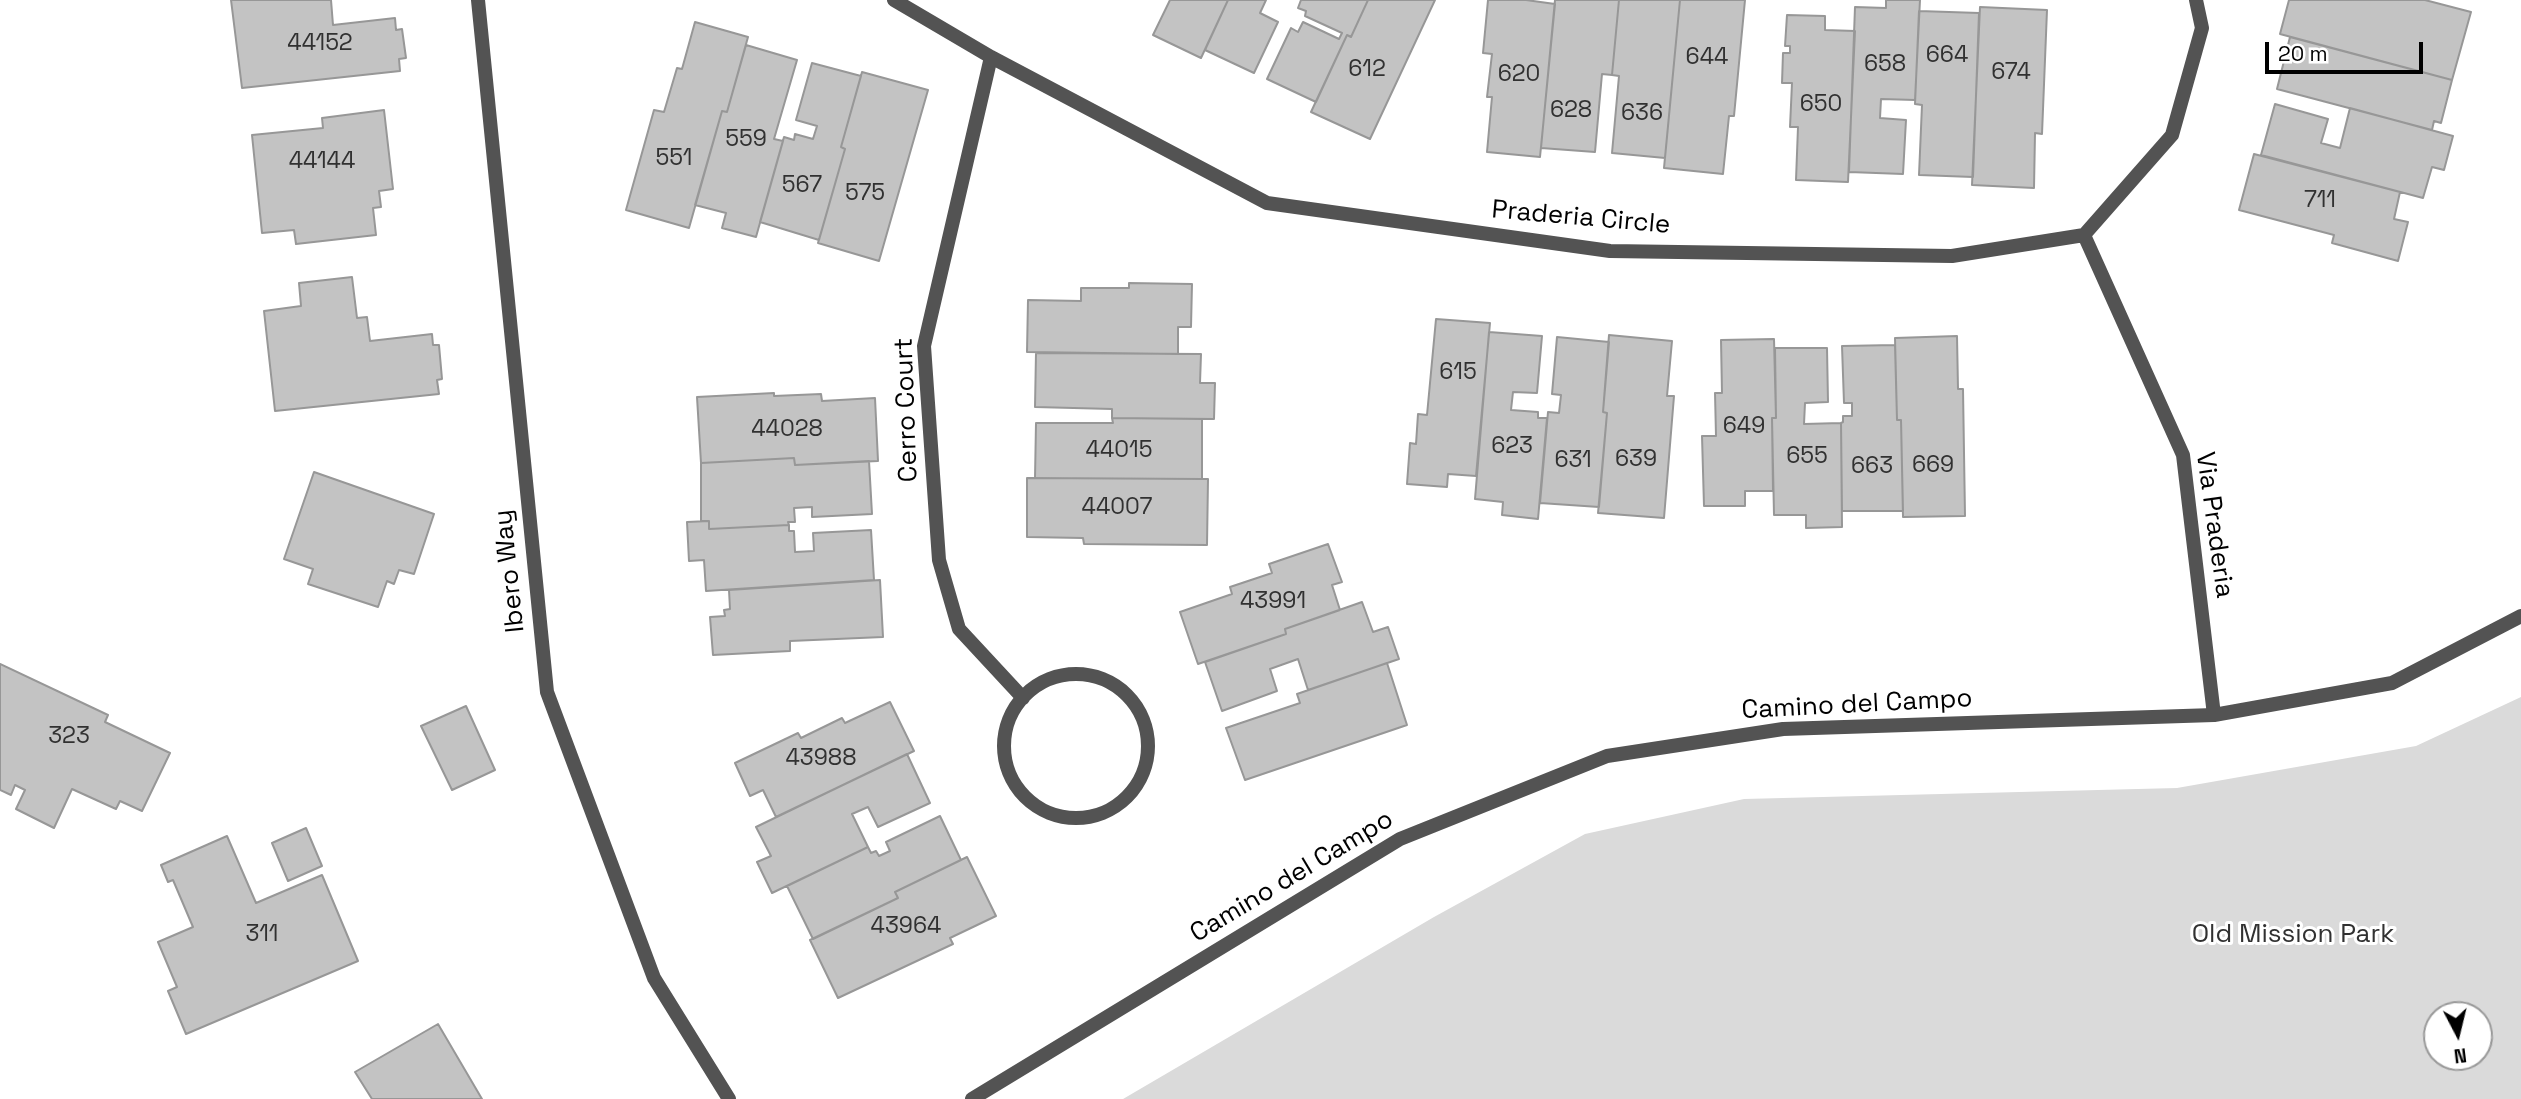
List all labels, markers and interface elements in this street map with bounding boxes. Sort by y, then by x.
scale bar [2269,28,2426,72]
house number: 44152 [287,30,353,58]
text: 20 m [2278,40,2328,67]
house number: 664 [1926,42,1968,70]
house number: 644 [1686,44,1728,72]
house number: 658 [1864,51,1906,79]
house number: 612 [1348,56,1386,84]
house number: 674 [1991,59,2031,87]
house number: 620 [1498,61,1540,89]
house number: 650 [1800,91,1842,119]
house number: 628 [1550,97,1592,125]
house number: 636 [1621,100,1663,128]
house number: 559 [725,126,767,154]
house number: 551 [656,145,692,173]
house number: 44144 [289,148,355,176]
house number: 567 [782,172,822,200]
house number: 575 [845,180,885,208]
house number: 711 [2304,187,2336,215]
street label: Praderia Circle [1490,195,1672,241]
street label: Cerro Court [889,337,925,483]
house number: 615 [1439,359,1477,387]
house number: 649 [1723,413,1765,441]
house number: 44028 [751,416,823,444]
house number: 623 [1491,433,1533,461]
house number: 44015 [1086,437,1152,465]
house number: 655 [1786,443,1828,471]
house number: 639 [1615,446,1657,474]
house number: 631 [1554,447,1592,475]
street label: Via Praderia [2188,450,2240,600]
house number: 669 [1912,452,1954,480]
house number: 663 [1851,453,1893,481]
house number: 44007 [1082,494,1152,522]
street label: Ibero Way [488,508,532,634]
house number: 43991 [1240,588,1306,616]
street label: Camino del Campo [1741,683,1973,727]
house number: 323 [48,723,90,751]
house number: 43988 [785,745,857,773]
street label: Camino del Campo [1185,804,1399,950]
house number: 43964 [871,913,941,941]
park label: Old Mission Park [2192,919,2394,951]
house number: 311 [246,921,278,949]
north arrow [2423,1001,2493,1071]
text: N [2453,1042,2468,1069]

